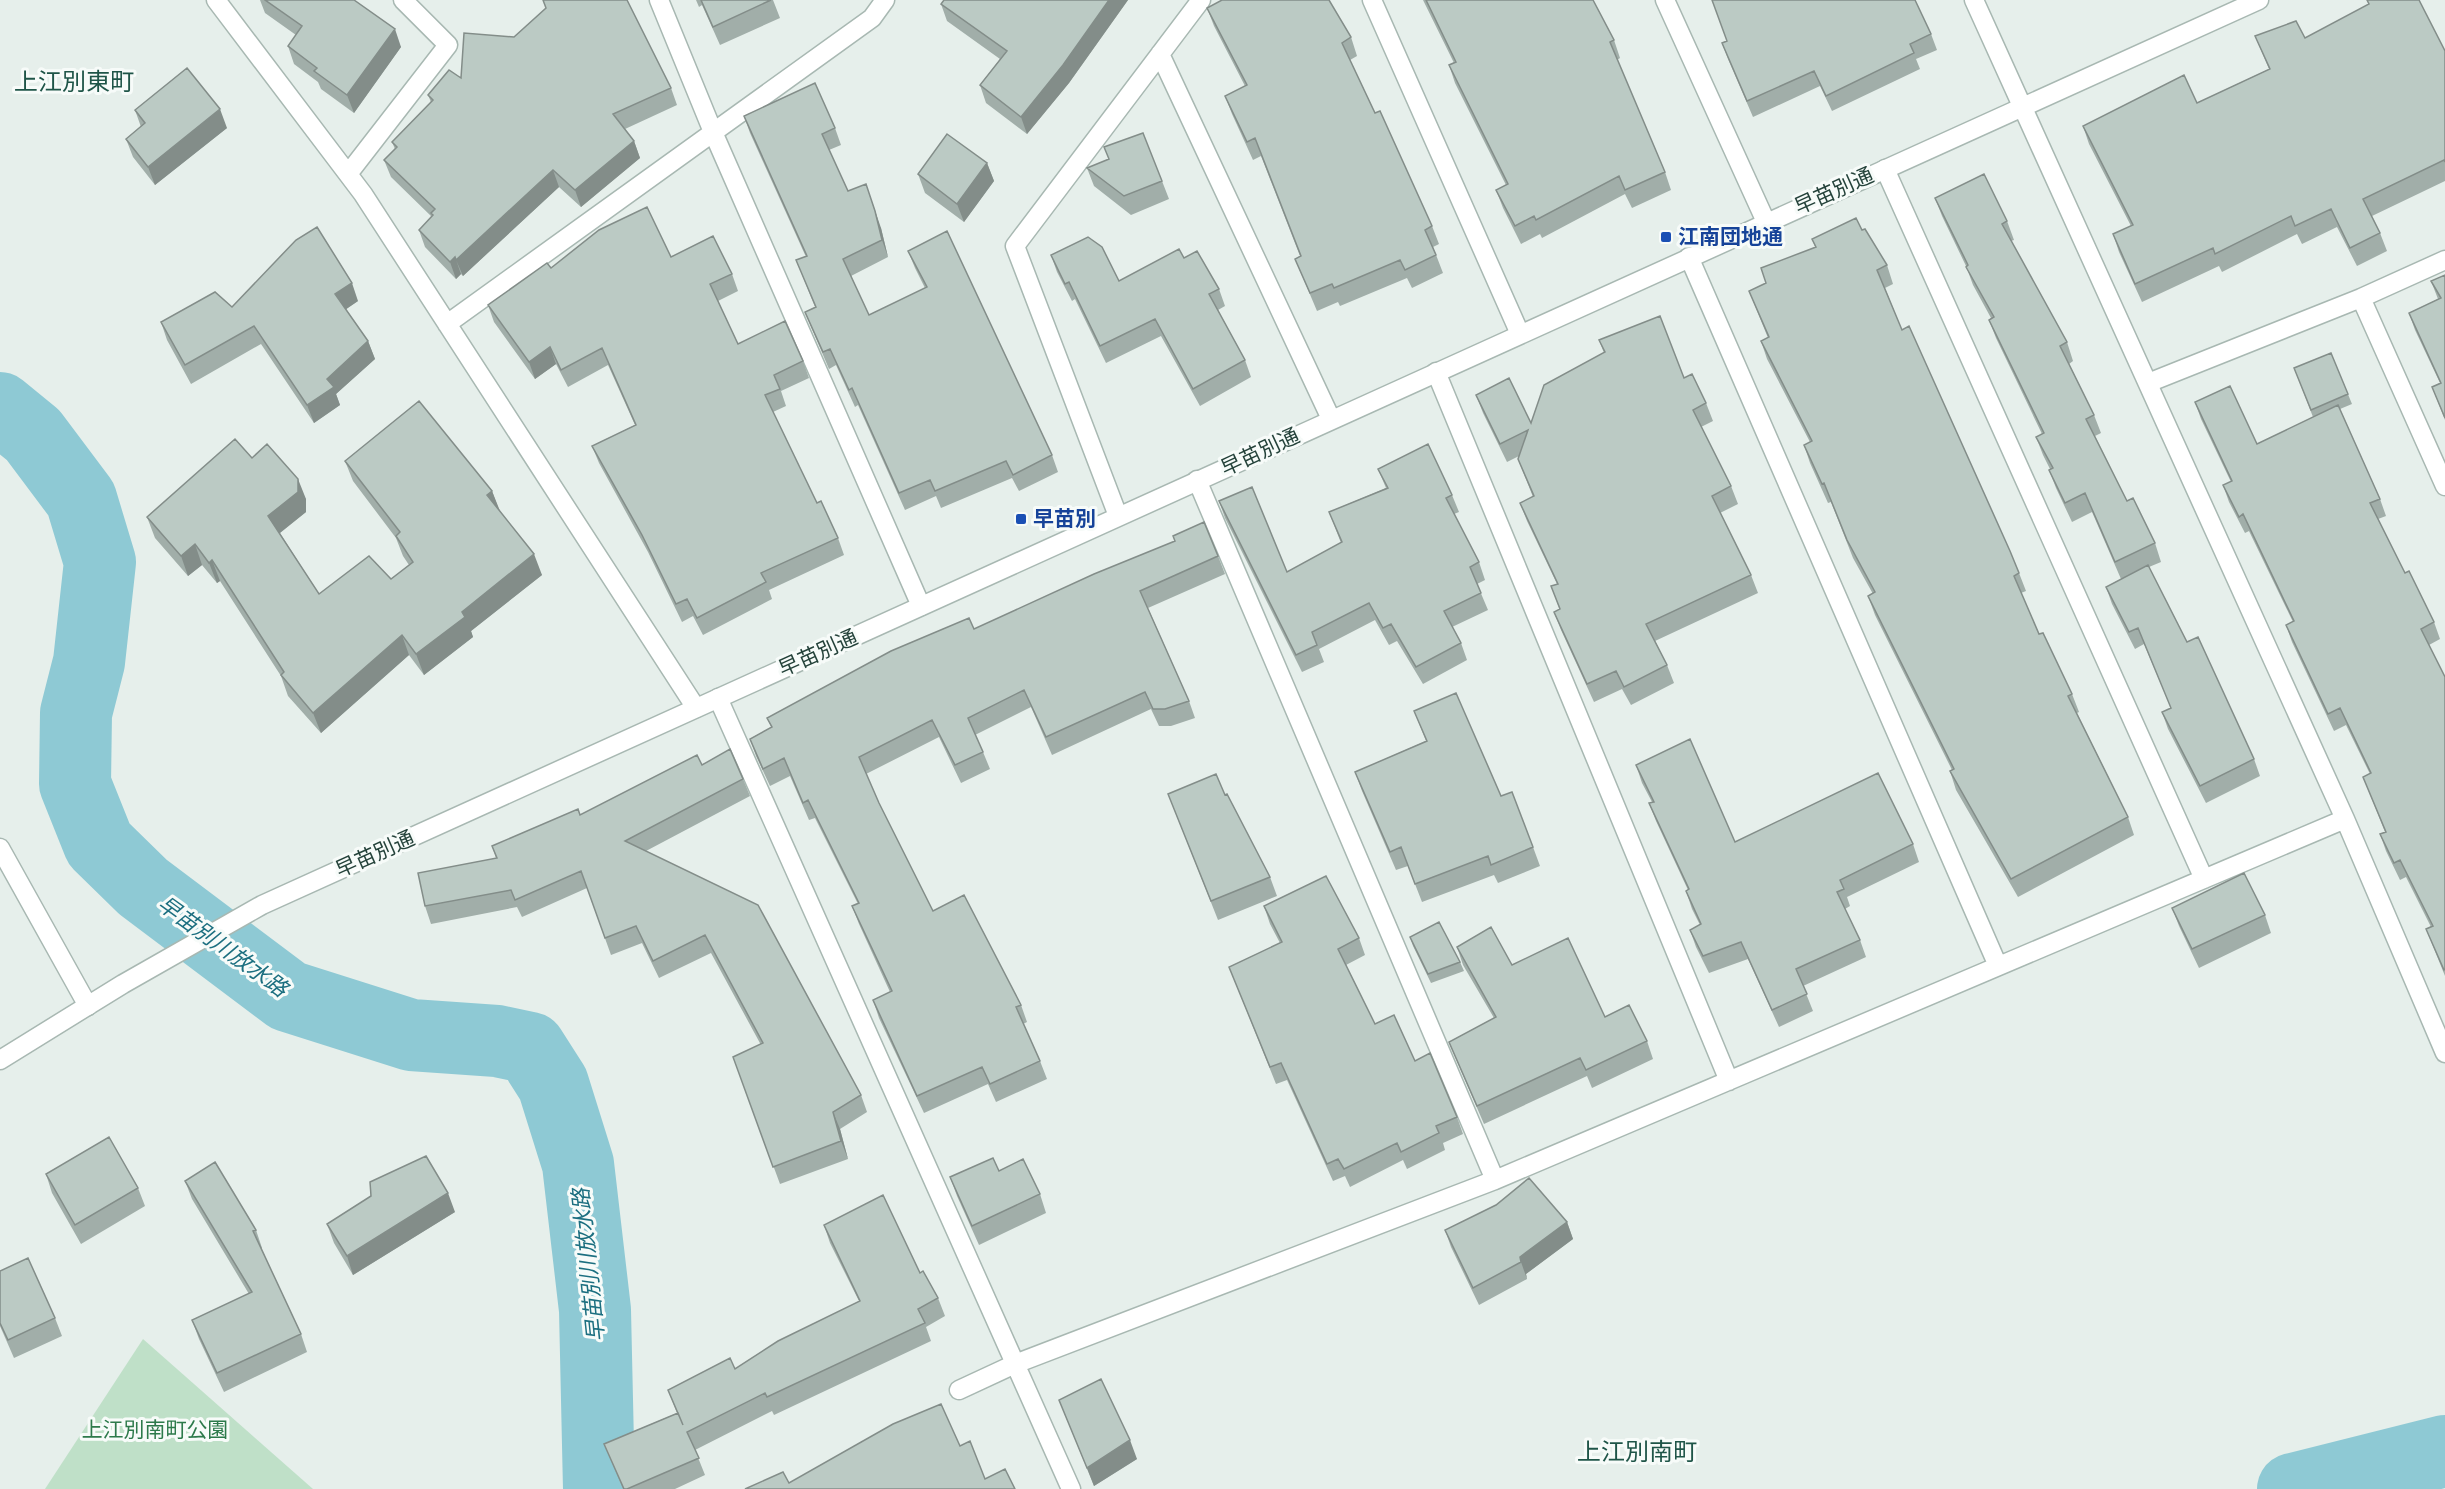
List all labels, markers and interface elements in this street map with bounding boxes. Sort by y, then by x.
district label: 上江別東町 [14,66,134,97]
street label: 早苗別通 [1790,161,1878,220]
place label: 江南団地通 [1678,223,1783,250]
marker: 江南団地通 [1659,230,1673,244]
street label: 早苗別通 [1216,422,1304,482]
place label: 早苗別 [1033,505,1096,532]
marker: 早苗別 [1014,512,1028,526]
street label: 早苗別通 [774,623,862,682]
street label: 早苗別通 [331,824,419,883]
water label: 早苗別川放水路 [152,889,295,1004]
water label: 早苗別川放水路 [566,1185,610,1343]
park label: 上江別南町公園 [82,1416,229,1443]
district label: 上江別南町 [1577,1436,1697,1467]

